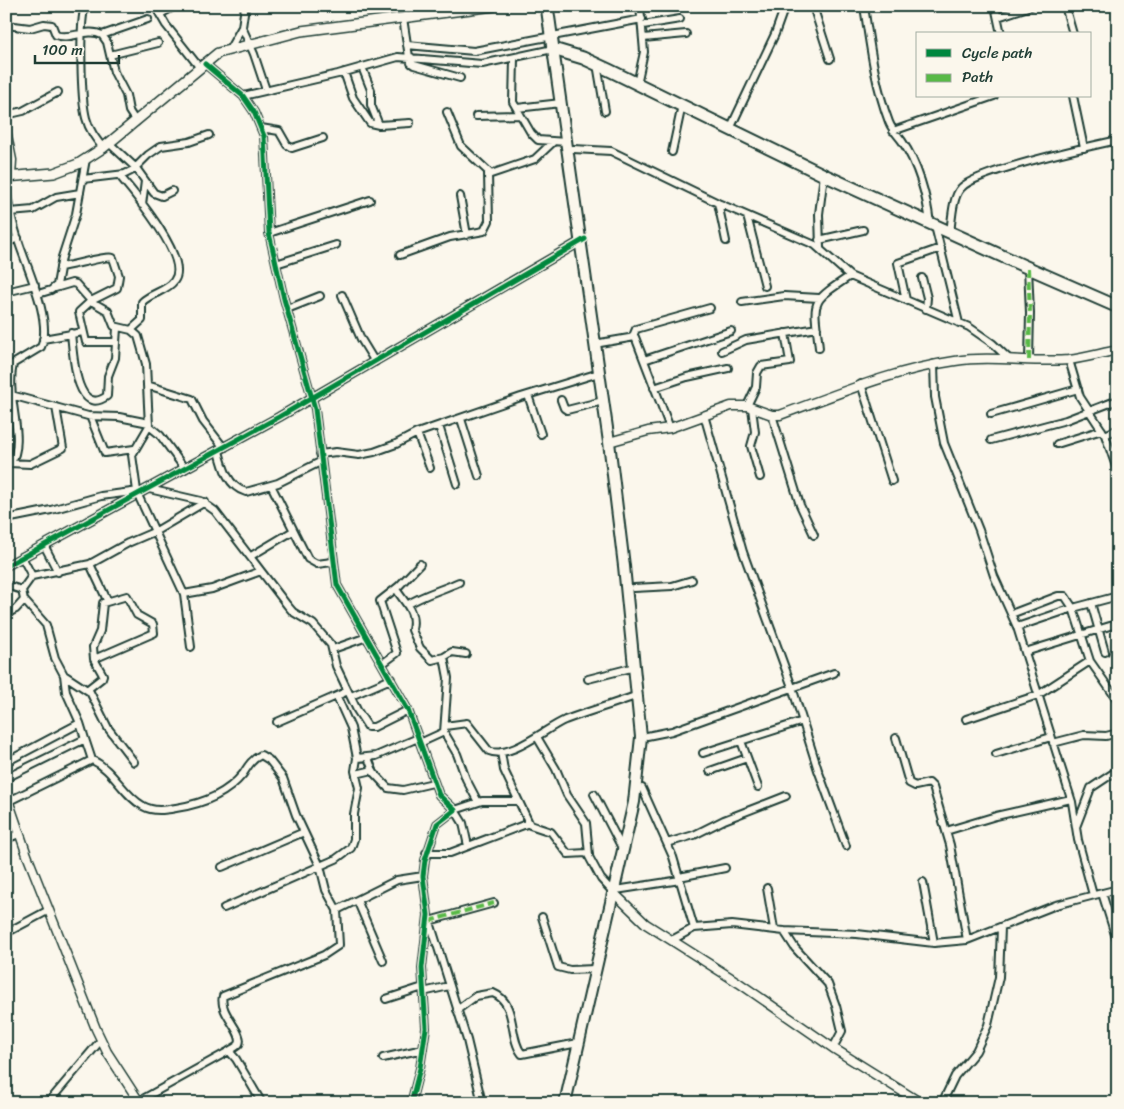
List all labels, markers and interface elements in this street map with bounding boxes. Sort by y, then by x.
scale bar [35,32,119,64]
legend [916,32,1092,98]
text: 100 m [42,37,83,63]
text: Cycle path [962,40,1033,66]
text: Path [962,64,993,90]

